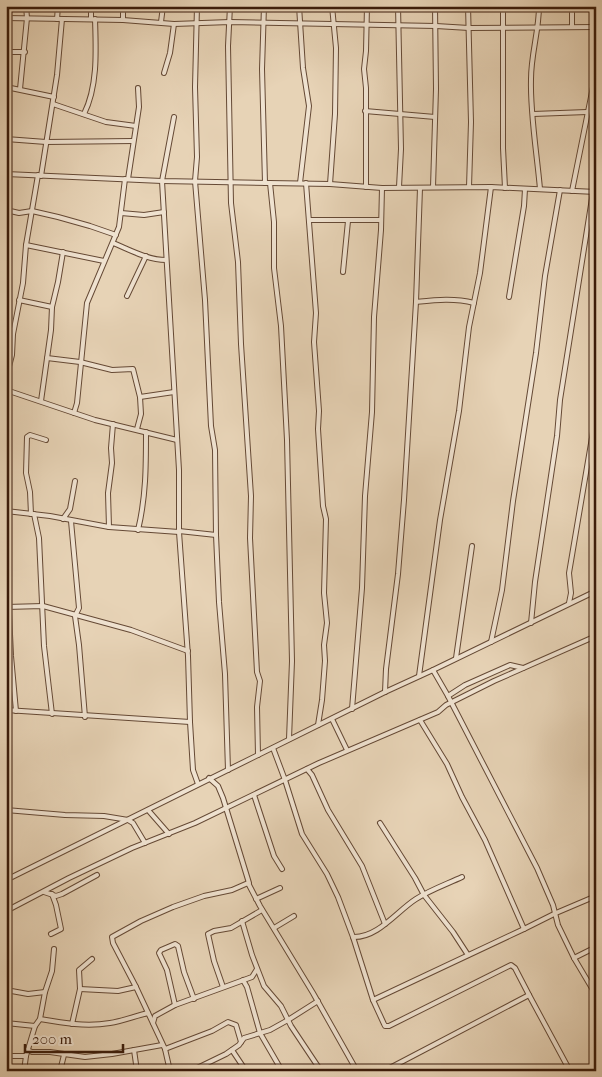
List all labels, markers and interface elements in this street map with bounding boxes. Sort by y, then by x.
scale bar [25,1022,122,1054]
text: 200 m [32,1030,72,1048]

